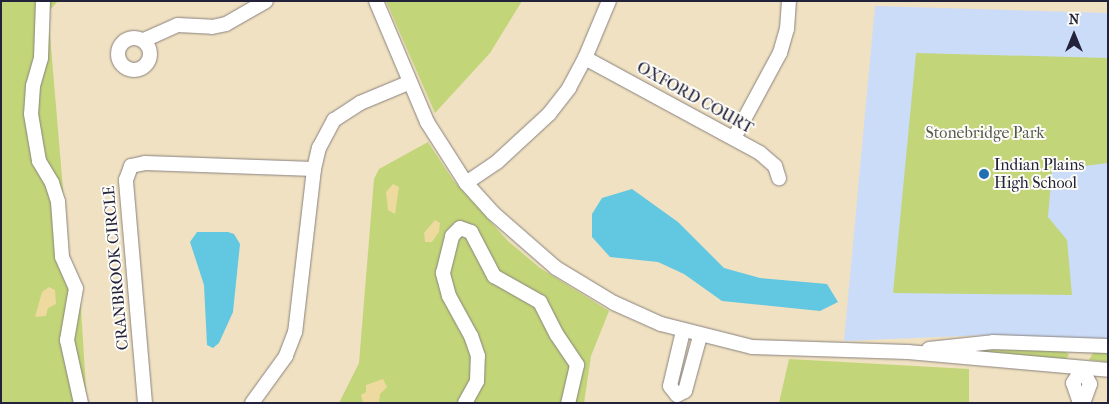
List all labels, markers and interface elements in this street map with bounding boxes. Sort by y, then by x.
north arrow [1049,10,1099,60]
text: N [1069,11,1079,28]
street label: OXFORD COURT [633,58,757,138]
park label: Stonebridge Park [925,123,1045,143]
place label: Indian Plains High School [994,155,1084,193]
marker: Indian Plains High School [978,168,990,180]
street label: CRANBROOK CIRCLE [99,185,133,351]

